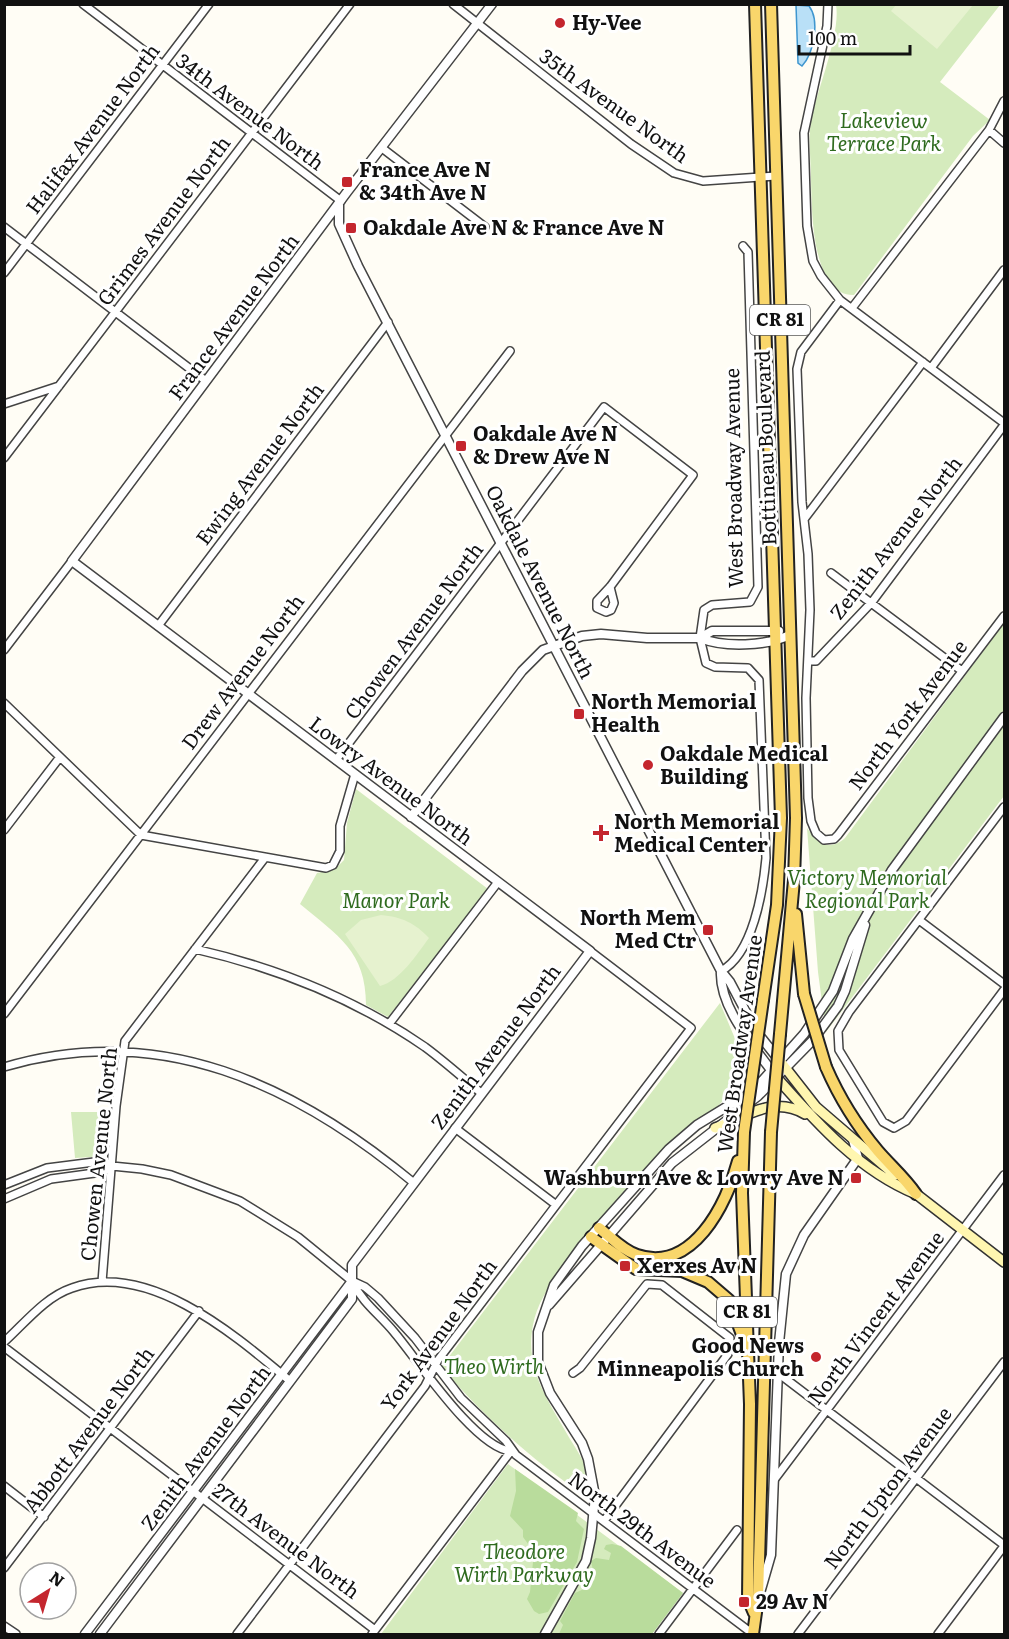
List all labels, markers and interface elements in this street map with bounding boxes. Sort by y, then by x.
place label: Hy-Vee [572,6,642,36]
marker: Hy-Vee [553,16,567,30]
scale bar [799,18,910,56]
text: 100 m [808,24,857,51]
street label: Halifax Avenue North [17,36,166,219]
street label: 35th Avenue North [534,40,696,169]
street label: 34th Avenue North [171,44,332,176]
park label: Lakeview Terrace Park [827,104,941,157]
street label: Grimes Avenue North [89,129,236,311]
place label: France Ave N & 34th Ave N [359,153,491,206]
marker: France Ave N & 34th Ave N [340,175,354,189]
place label: Oakdale Ave N & France Ave N [363,211,664,241]
marker: Oakdale Ave N & France Ave N [344,221,358,235]
street label: France Avenue North [160,226,305,405]
road number: CR 81 [750,305,810,335]
street label: Bottineau Boulevard [746,350,782,546]
street label: West Broadway Avenue [715,368,749,588]
street label: Ewing Avenue North [187,375,330,550]
place label: Oakdale Ave N & Drew Ave N [473,417,618,470]
marker: Oakdale Ave N & Drew Ave N [454,439,468,453]
street label: Zenith Avenue North [821,449,968,625]
street label: Oakdale Avenue North [480,479,604,683]
street label: Chowen Avenue North [336,535,489,725]
street label: Drew Avenue North [173,587,310,755]
street label: North York Avenue [840,632,973,795]
place label: North Memorial Health [591,685,756,738]
marker: North Memorial Health [572,707,586,721]
street label: Lowry Avenue North [304,708,481,851]
place label: Oakdale Medical Building [660,737,828,790]
marker: Oakdale Medical Building [641,758,655,772]
place label: North Memorial Medical Center [614,805,779,858]
marker: North Memorial Medical Center [592,824,610,842]
park label: Victory Memorial Regional Park [787,861,947,914]
park label: Manor Park [342,884,450,914]
place label: North Mem Med Ctr [580,901,696,954]
marker: North Mem Med Ctr [701,923,715,937]
street label: West Broadway Avenue [708,933,768,1155]
street label: Zenith Avenue North [422,957,567,1135]
street label: Chowen Avenue North [71,1045,123,1262]
place label: Washburn Ave & Lowry Ave N [544,1161,844,1191]
marker: Washburn Ave & Lowry Ave N [849,1171,863,1185]
street label: North Vincent Avenue [799,1223,950,1410]
place label: Xerxes Av N [637,1249,757,1279]
street label: York Avenue North [372,1252,503,1416]
marker: Xerxes Av N [618,1259,632,1273]
road number: CR 81 [717,1297,777,1327]
place label: Good News Minneapolis Church [597,1329,804,1382]
street label: Abbott Avenue North [15,1339,160,1518]
park label: Theo Wirth [444,1350,544,1380]
marker: Good News Minneapolis Church [809,1350,823,1364]
street label: Zenith Avenue North [132,1358,277,1536]
street label: North Upton Avenue [815,1399,958,1574]
street label: North 29th Avenue [563,1463,723,1594]
street label: 27th Avenue North [207,1474,367,1605]
park label: Theodore Wirth Parkway [454,1535,594,1588]
north arrow [18,1561,78,1621]
text: N [45,1565,70,1592]
place label: 29 Av N [756,1585,829,1615]
marker: 29 Av N [737,1595,751,1609]

